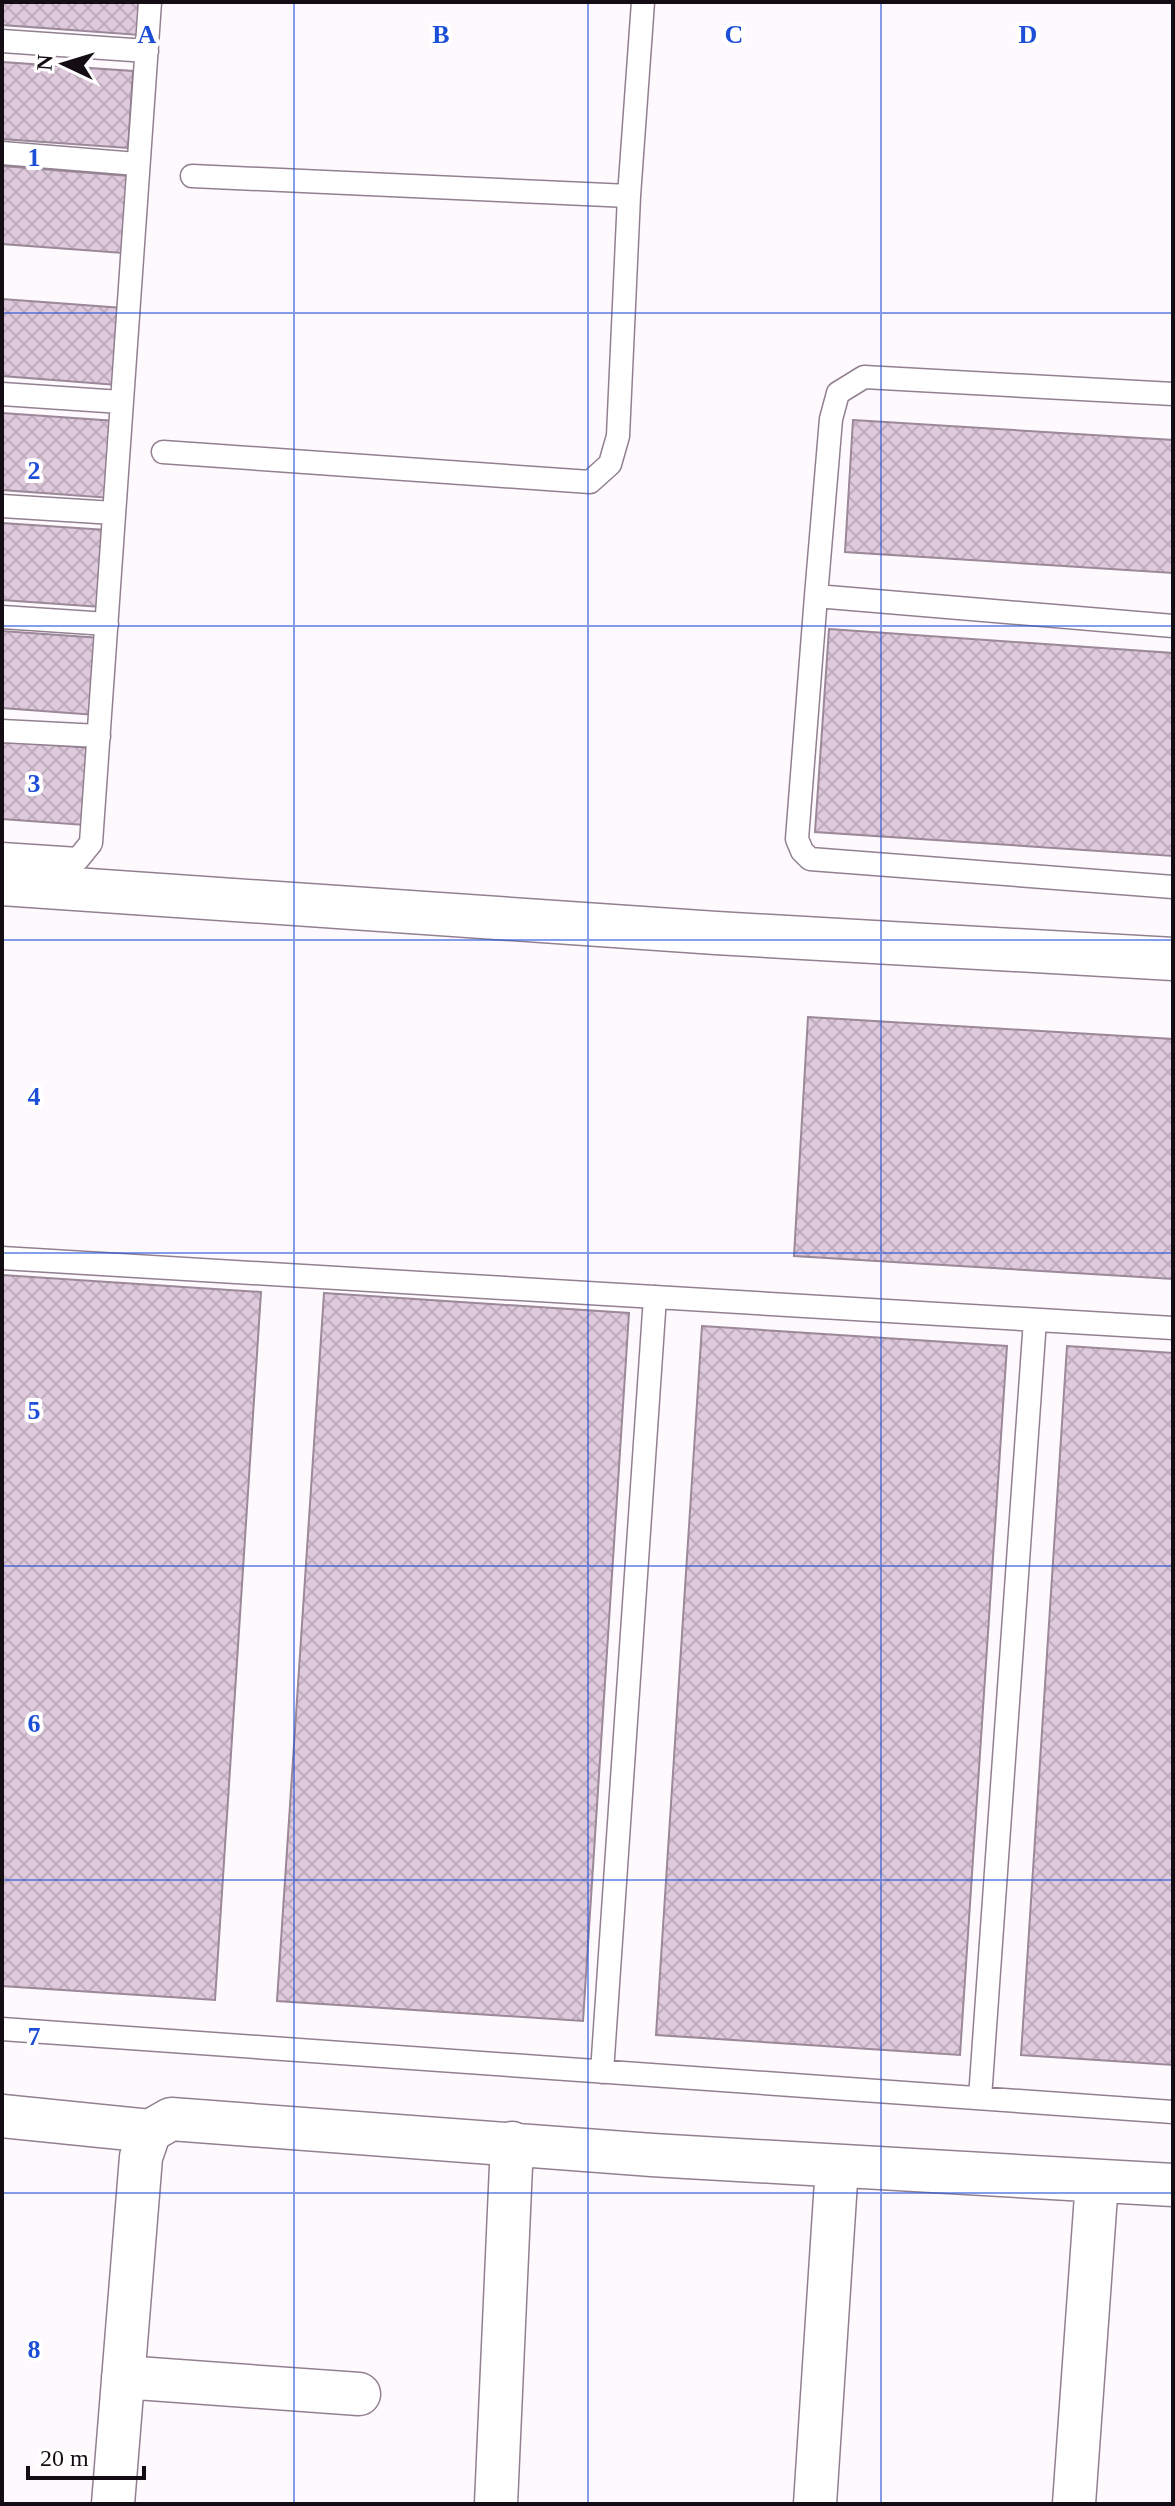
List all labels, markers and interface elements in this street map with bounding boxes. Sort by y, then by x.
text: A [138,20,157,49]
text: B [432,20,450,49]
text: C [725,20,743,49]
text: D [1019,20,1037,49]
north arrow [24,24,104,104]
text: N [32,54,58,71]
text: 1 [28,143,41,172]
text: 2 [28,456,41,485]
text: 3 [28,769,41,798]
text: 4 [28,1082,41,1111]
text: 5 [28,1396,41,1425]
text: 6 [28,1709,41,1738]
text: 7 [28,2022,41,2051]
text: 8 [28,2335,41,2364]
scale bar [28,2430,144,2480]
text: 20 m [40,2445,89,2471]

